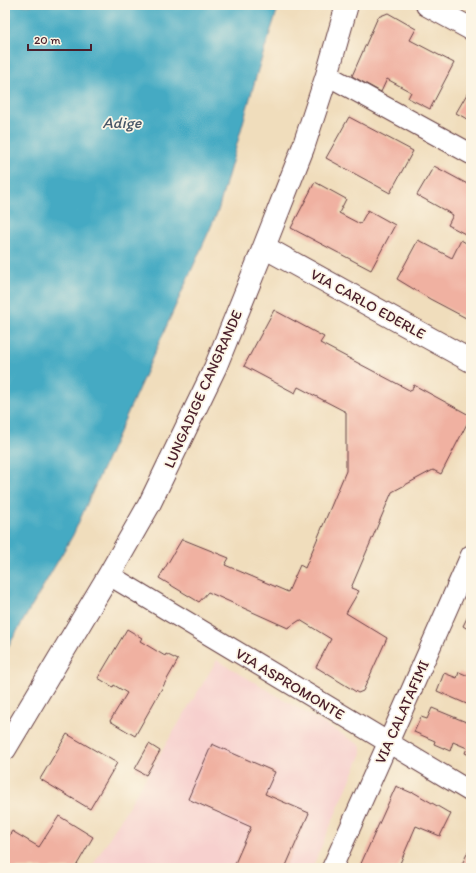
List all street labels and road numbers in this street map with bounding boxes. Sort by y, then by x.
street label: VIA CARLO EDERLE [307,265,429,343]
street label: LUNGADIGE CANGRANDE [160,307,246,471]
street label: VIA ASPROMONTE [232,644,348,724]
street label: VIA CALATAFIMI [371,657,433,767]

